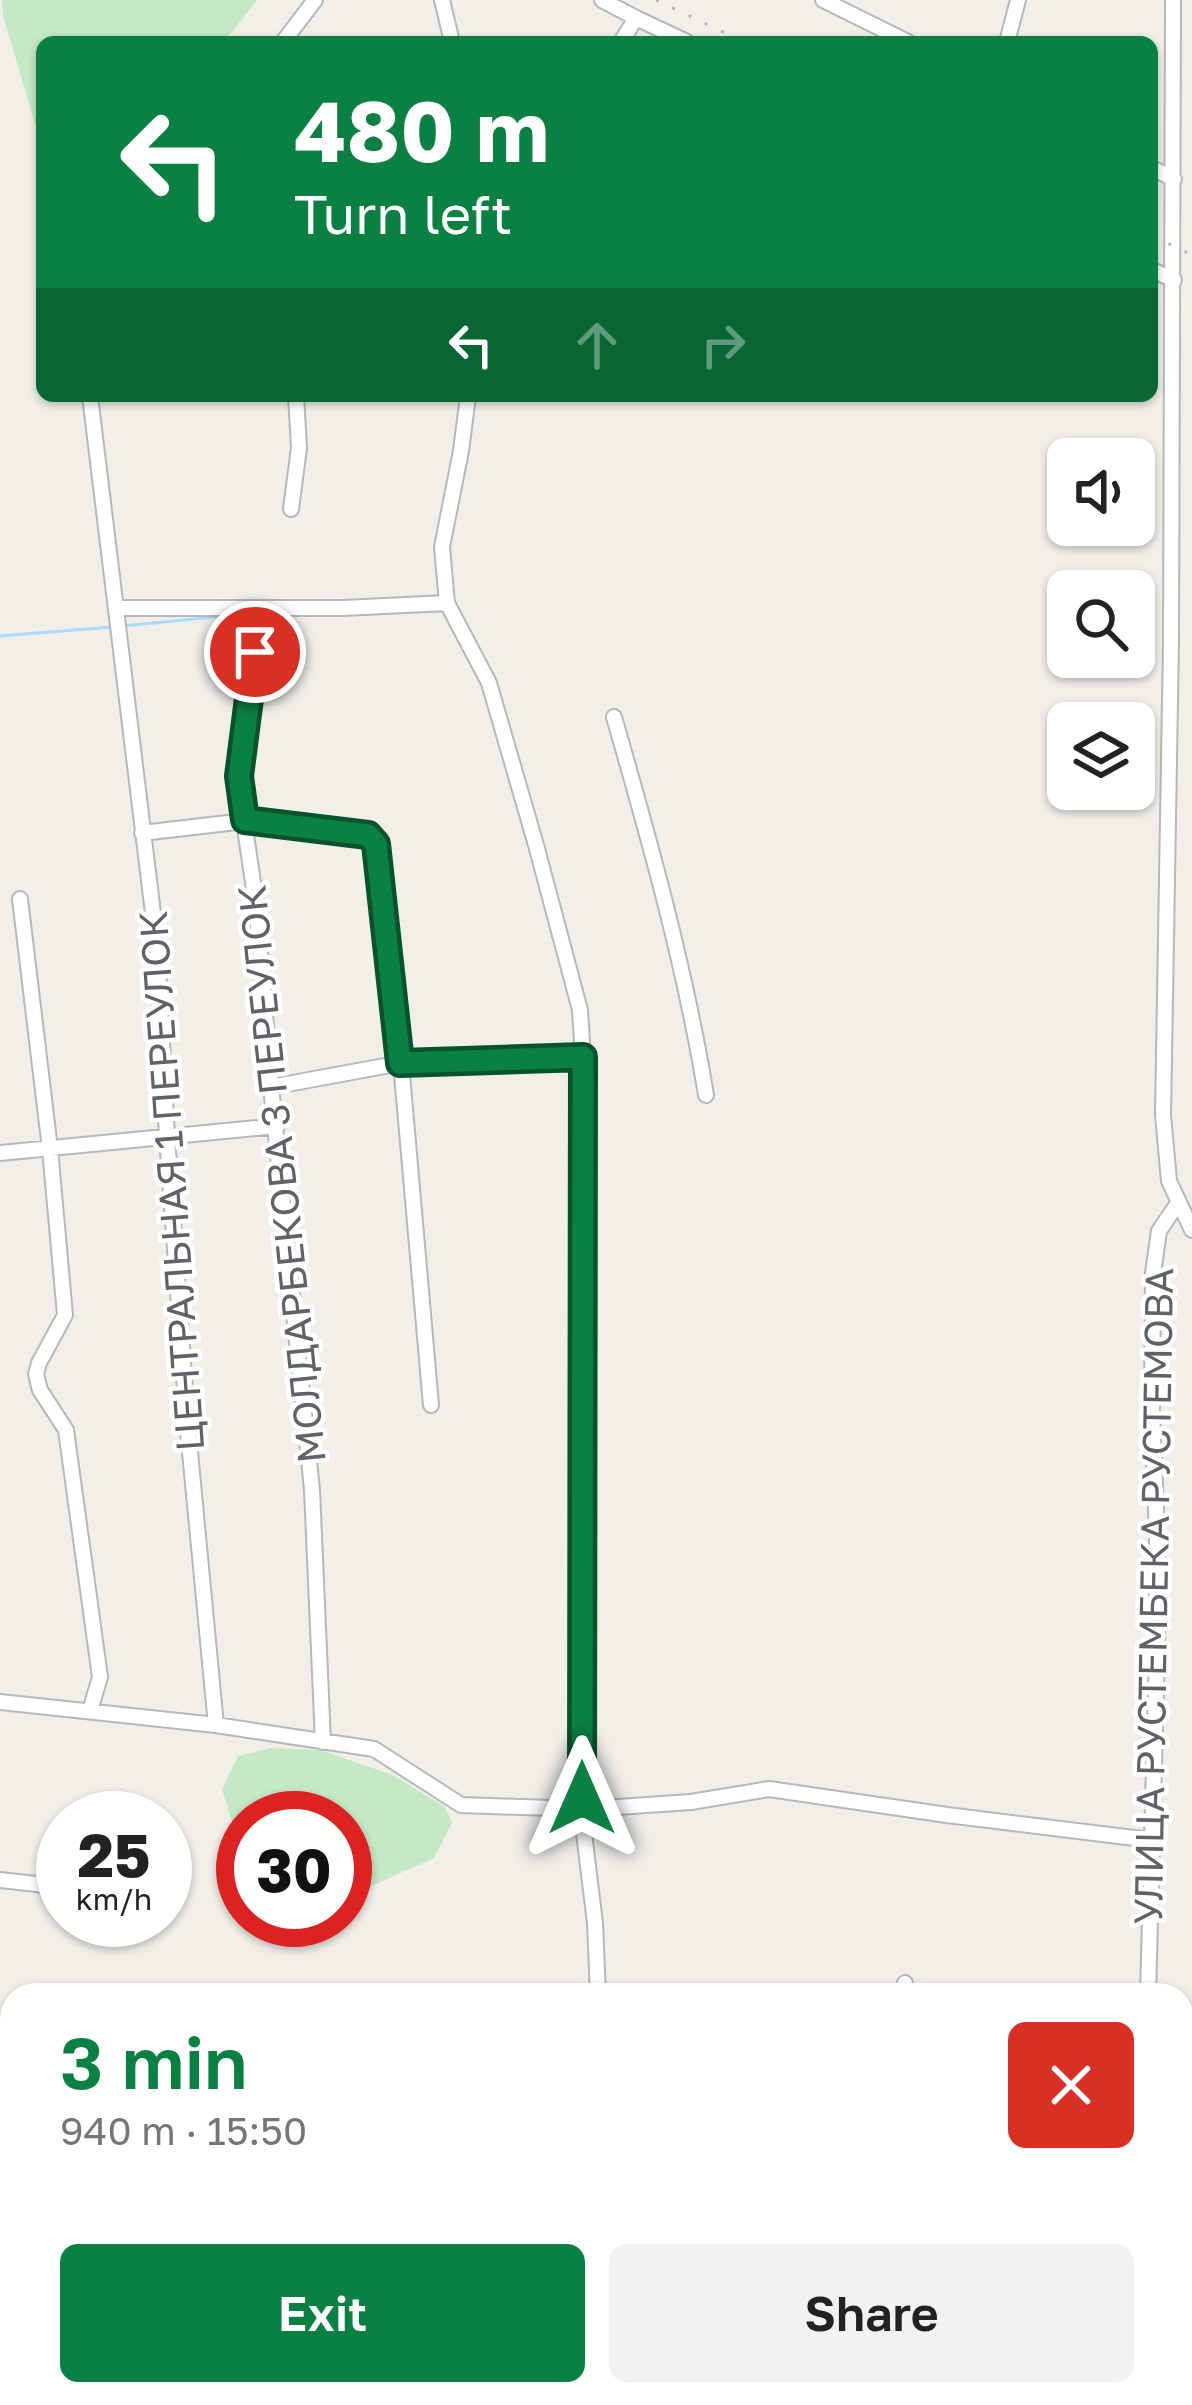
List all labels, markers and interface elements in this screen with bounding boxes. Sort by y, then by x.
text: 480 m [294,80,549,180]
icon: left [96,84,252,240]
text: Turn left [294,181,512,246]
icon: left [438,312,504,378]
icon: ahead [564,312,630,378]
icon: right [690,312,756,378]
map controls [1047,438,1155,810]
button: sound [1047,438,1155,546]
button: search [1047,570,1155,678]
pin [204,601,306,703]
icon: arrive [222,619,288,685]
button: layers [1047,702,1155,810]
street label: МОЛДАРБЕКОВА 3 ПЕРЕУЛОК [227,883,335,1465]
street label: ЦЕНТРАЛЬНАЯ 1 ПЕРЕУЛОК [129,909,213,1453]
street label: УЛИЦА РУСТЕМБЕКА РУСТЕМОВА [1124,1267,1182,1925]
position arrow [519,1735,645,1861]
speed limit sign: 30 [216,1791,372,1947]
text: 25 [77,1818,151,1890]
text: km/h [76,1881,152,1917]
text: 3 min [60,2018,248,2105]
button: close [1008,2022,1134,2148]
text: 940 m · 15:50 [60,2107,307,2154]
button: Exit [60,2244,585,2382]
button: Share [609,2244,1134,2382]

